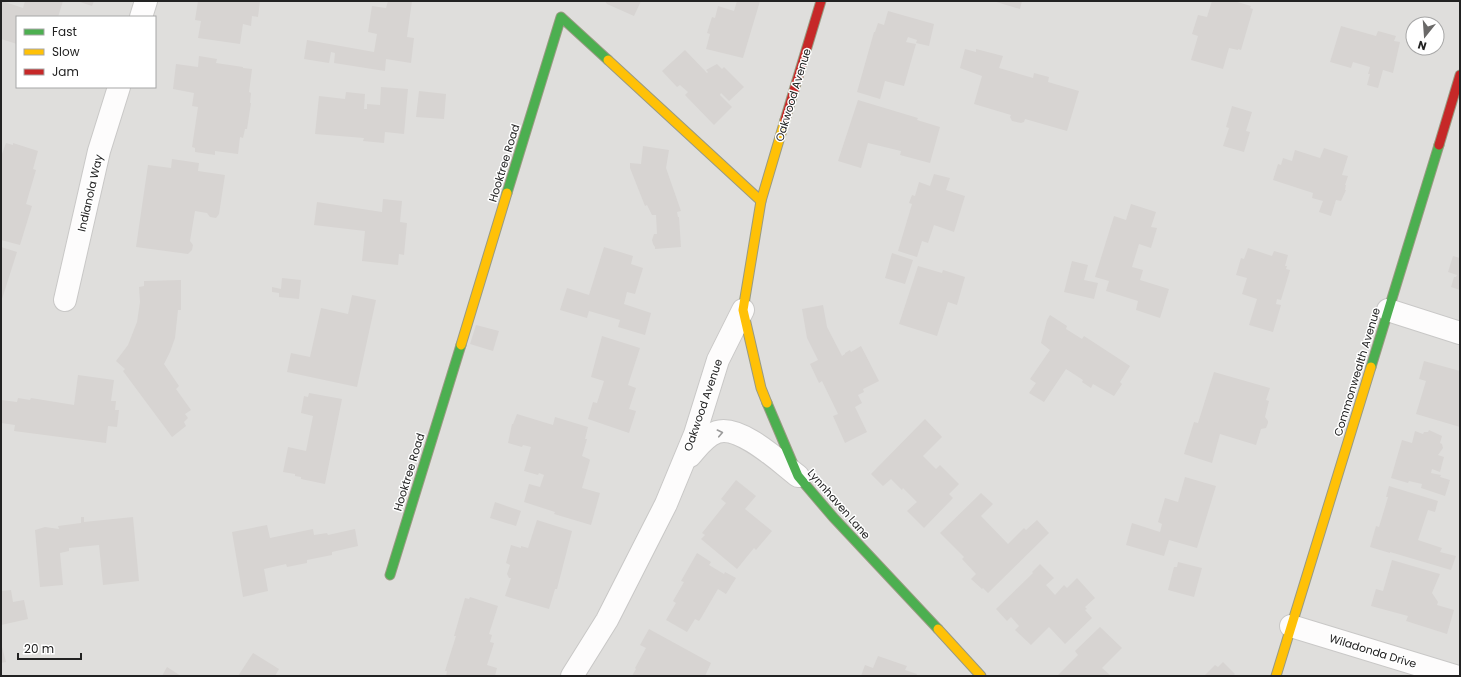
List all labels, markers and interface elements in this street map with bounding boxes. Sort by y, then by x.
legend [16,16,156,88]
north arrow [1405,16,1445,56]
text: Fast [52,23,77,40]
text: N [1416,37,1428,54]
text: Slow [52,43,80,60]
street label: Oakwood Avenue [771,46,815,143]
text: Jam [52,63,79,80]
street label: Hooktree Road [485,122,523,204]
street label: Indianola Way [73,152,107,233]
street label: Commonwealth Avenue [1330,306,1384,438]
street label: Oakwood Avenue [680,357,726,453]
one-way arrow [717,429,723,437]
street label: Hooktree Road [390,431,428,513]
street label: Lynnhaven Lane [804,465,874,543]
street label: Wiladonda Drive [1327,630,1419,672]
scale bar [18,635,81,661]
text: 20 m [24,640,54,657]

